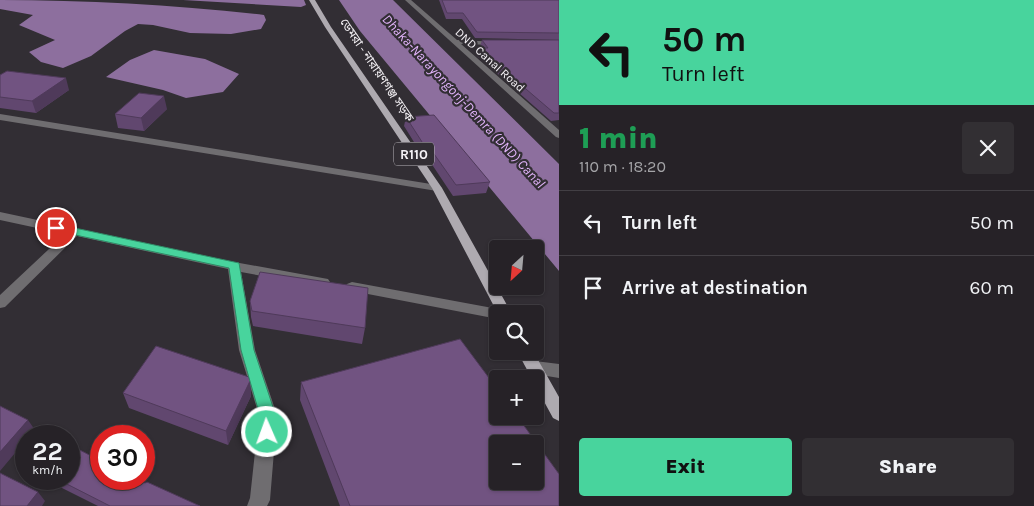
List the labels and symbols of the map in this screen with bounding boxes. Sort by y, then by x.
water label: Dhaka-Narayongonj-Demra (DND) Canal [379,11,549,192]
street label: ডেমরা - নারায়ণগঞ্জ সড়ক [337,16,417,125]
street label: DND Canal Road [452,25,528,95]
road number: R110 [394,142,434,166]
pin [35,207,77,249]
north arrow [489,240,544,295]
position arrow [240,405,292,457]
speed limit sign: 30 [90,425,155,490]

